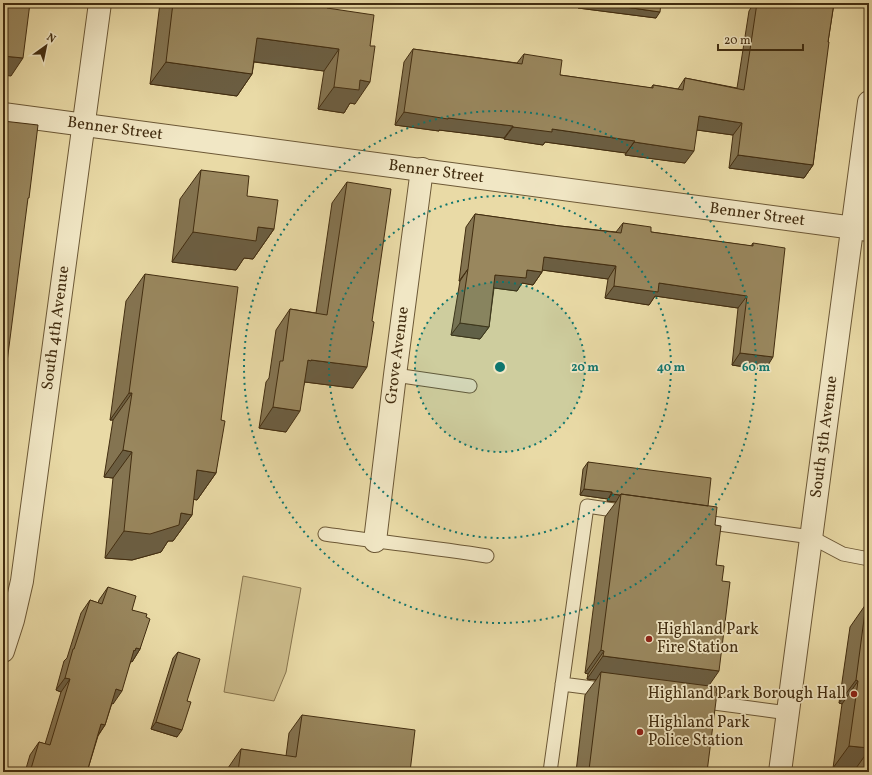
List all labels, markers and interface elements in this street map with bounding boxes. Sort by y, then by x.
north arrow [26,26,66,66]
scale bar [718,26,803,52]
text: N [43,30,58,47]
text: 20 m [724,33,751,49]
street label: Benner Street [66,112,165,146]
street label: Benner Street [387,155,486,189]
street label: Benner Street [708,198,807,232]
street label: South 4th Avenue [37,264,75,391]
street label: Grove Avenue [381,305,415,405]
centre of rings [493,360,507,374]
text: 20 m [571,360,599,376]
text: 40 m [657,360,686,376]
text: 60 m [742,360,770,376]
street label: South 5th Avenue [805,374,844,499]
place label: Highland Park Fire Station [657,619,759,659]
marker: Highland Park Fire Station [644,634,654,644]
place label: Highland Park Borough Hall [648,683,846,705]
marker: Highland Park Borough Hall [849,689,859,699]
place label: Highland Park Police Station [648,712,750,752]
marker: Highland Park Police Station [635,727,645,737]

